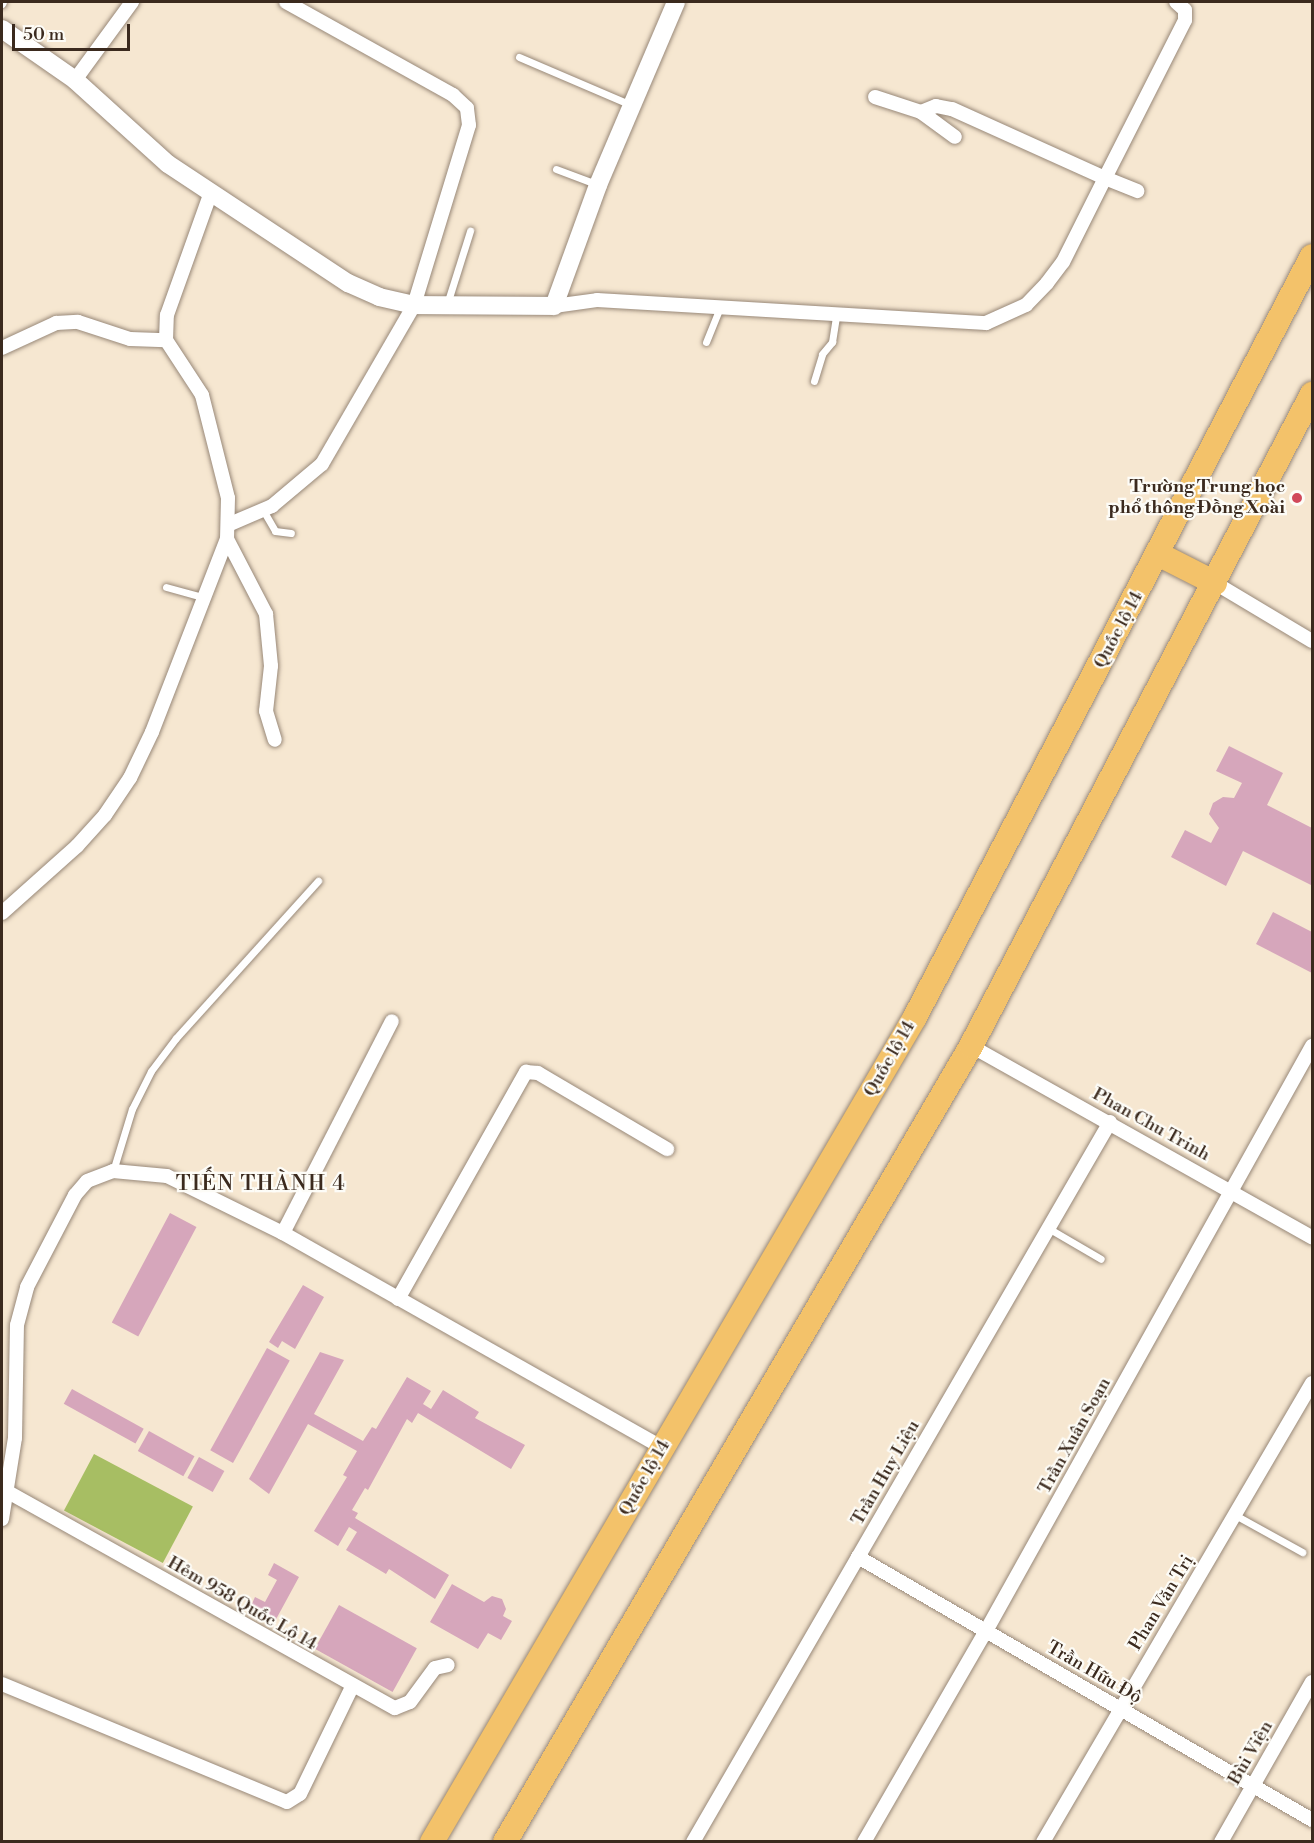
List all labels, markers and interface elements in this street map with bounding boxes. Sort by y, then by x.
scale bar [15,12,134,50]
text: 50 m [23,23,64,46]
place label: Trường Trung học phổ thông Đồng Xoài [1108,477,1285,520]
marker: Trường Trung học phổ thông Đồng Xoài [1290,491,1304,505]
street label: Quốc lộ 14 [1090,588,1148,672]
street label: Quốc lộ 14 [860,1017,920,1101]
street label: Phan Chu Trinh [1088,1084,1214,1166]
district label: TIẾN THÀNH 4 [176,1171,346,1197]
street label: Trần Xuân Soạn [1034,1374,1116,1498]
street label: Trần Huy Liệu [847,1417,925,1529]
street label: Quốc lộ 14 [615,1436,675,1520]
street label: Phan Văn Trị [1125,1551,1199,1655]
street label: Hẻm 958 Quốc Lộ 14 [163,1552,321,1656]
street label: Trần Hữu Độ [1043,1637,1145,1709]
street label: Bùi Viện [1224,1717,1278,1789]

